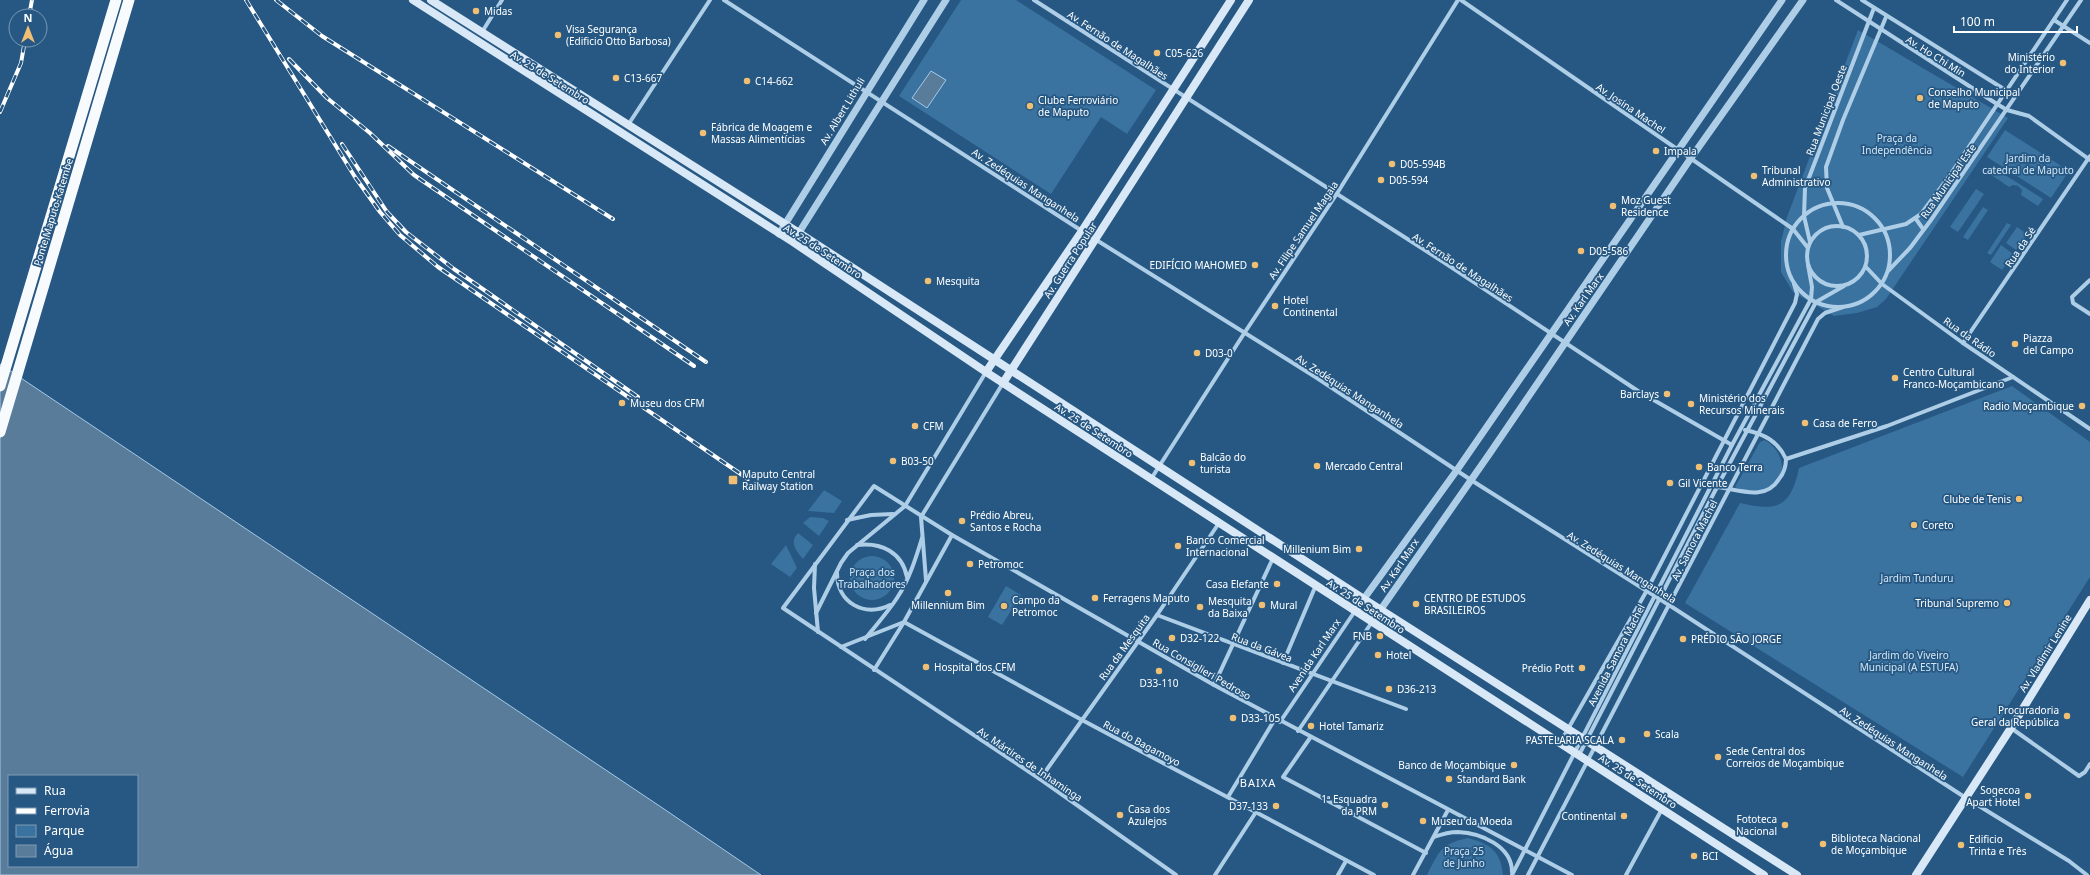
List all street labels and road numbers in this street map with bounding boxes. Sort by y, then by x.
street label: Av. Fernão de Magalhães [1065,7,1171,83]
street label: Av. Ho Chi Min [1903,32,1969,80]
street label: Av. 25 de Setembro [508,47,592,107]
street label: Rua Municipal Oeste [1802,62,1850,158]
street label: Av. Albert Lithuli [816,75,868,147]
street label: Av. Josina Machel [1594,80,1668,136]
street label: Rua Municipal Este [1917,140,1979,221]
street label: Av. Zedéquias Manganhela [969,145,1083,225]
street label: Ponte Maputo-Katembe [30,156,76,268]
street label: Av. Filipe Samuel Magaia [1265,178,1341,282]
street label: Av. Guerra Popular [1040,219,1100,301]
street label: Av. 25 de Setembro [781,220,865,282]
street label: Rua da Sé [2001,224,2039,270]
street label: Av. Fernão de Magalhães [1410,229,1516,305]
street label: Av. Karl Marx [1560,269,1607,328]
street label: Rua da Rádio [1941,314,1999,360]
street label: Av. Zedéquias Manganhela [1293,351,1407,431]
street label: Av. 25 de Setembro [1052,399,1136,461]
street label: Av. Samora Machel [1668,497,1720,583]
street label: Av. Zedéquias Manganhela [1565,528,1679,606]
street label: Av. Karl Marx [1376,535,1422,594]
street label: Av. 25 de Setembro [1324,575,1408,637]
street label: Avenida Samora Machel [1584,602,1648,708]
street label: Rua da Mesquita [1095,611,1153,683]
street label: Av. Vladimir Lenine [2015,611,2075,695]
street label: Avenida Karl Marx [1284,615,1344,694]
street label: Rua da Gávea [1230,629,1294,665]
street label: Rua Consiglieri Pedroso [1150,635,1254,703]
street label: Av. Zedéquias Manganhela [1837,703,1951,783]
street label: Rua do Bagamoyo [1101,717,1183,769]
street label: Av. Mártires de Inhaminga [975,724,1085,804]
street label: Av. 25 de Setembro [1596,750,1680,812]

